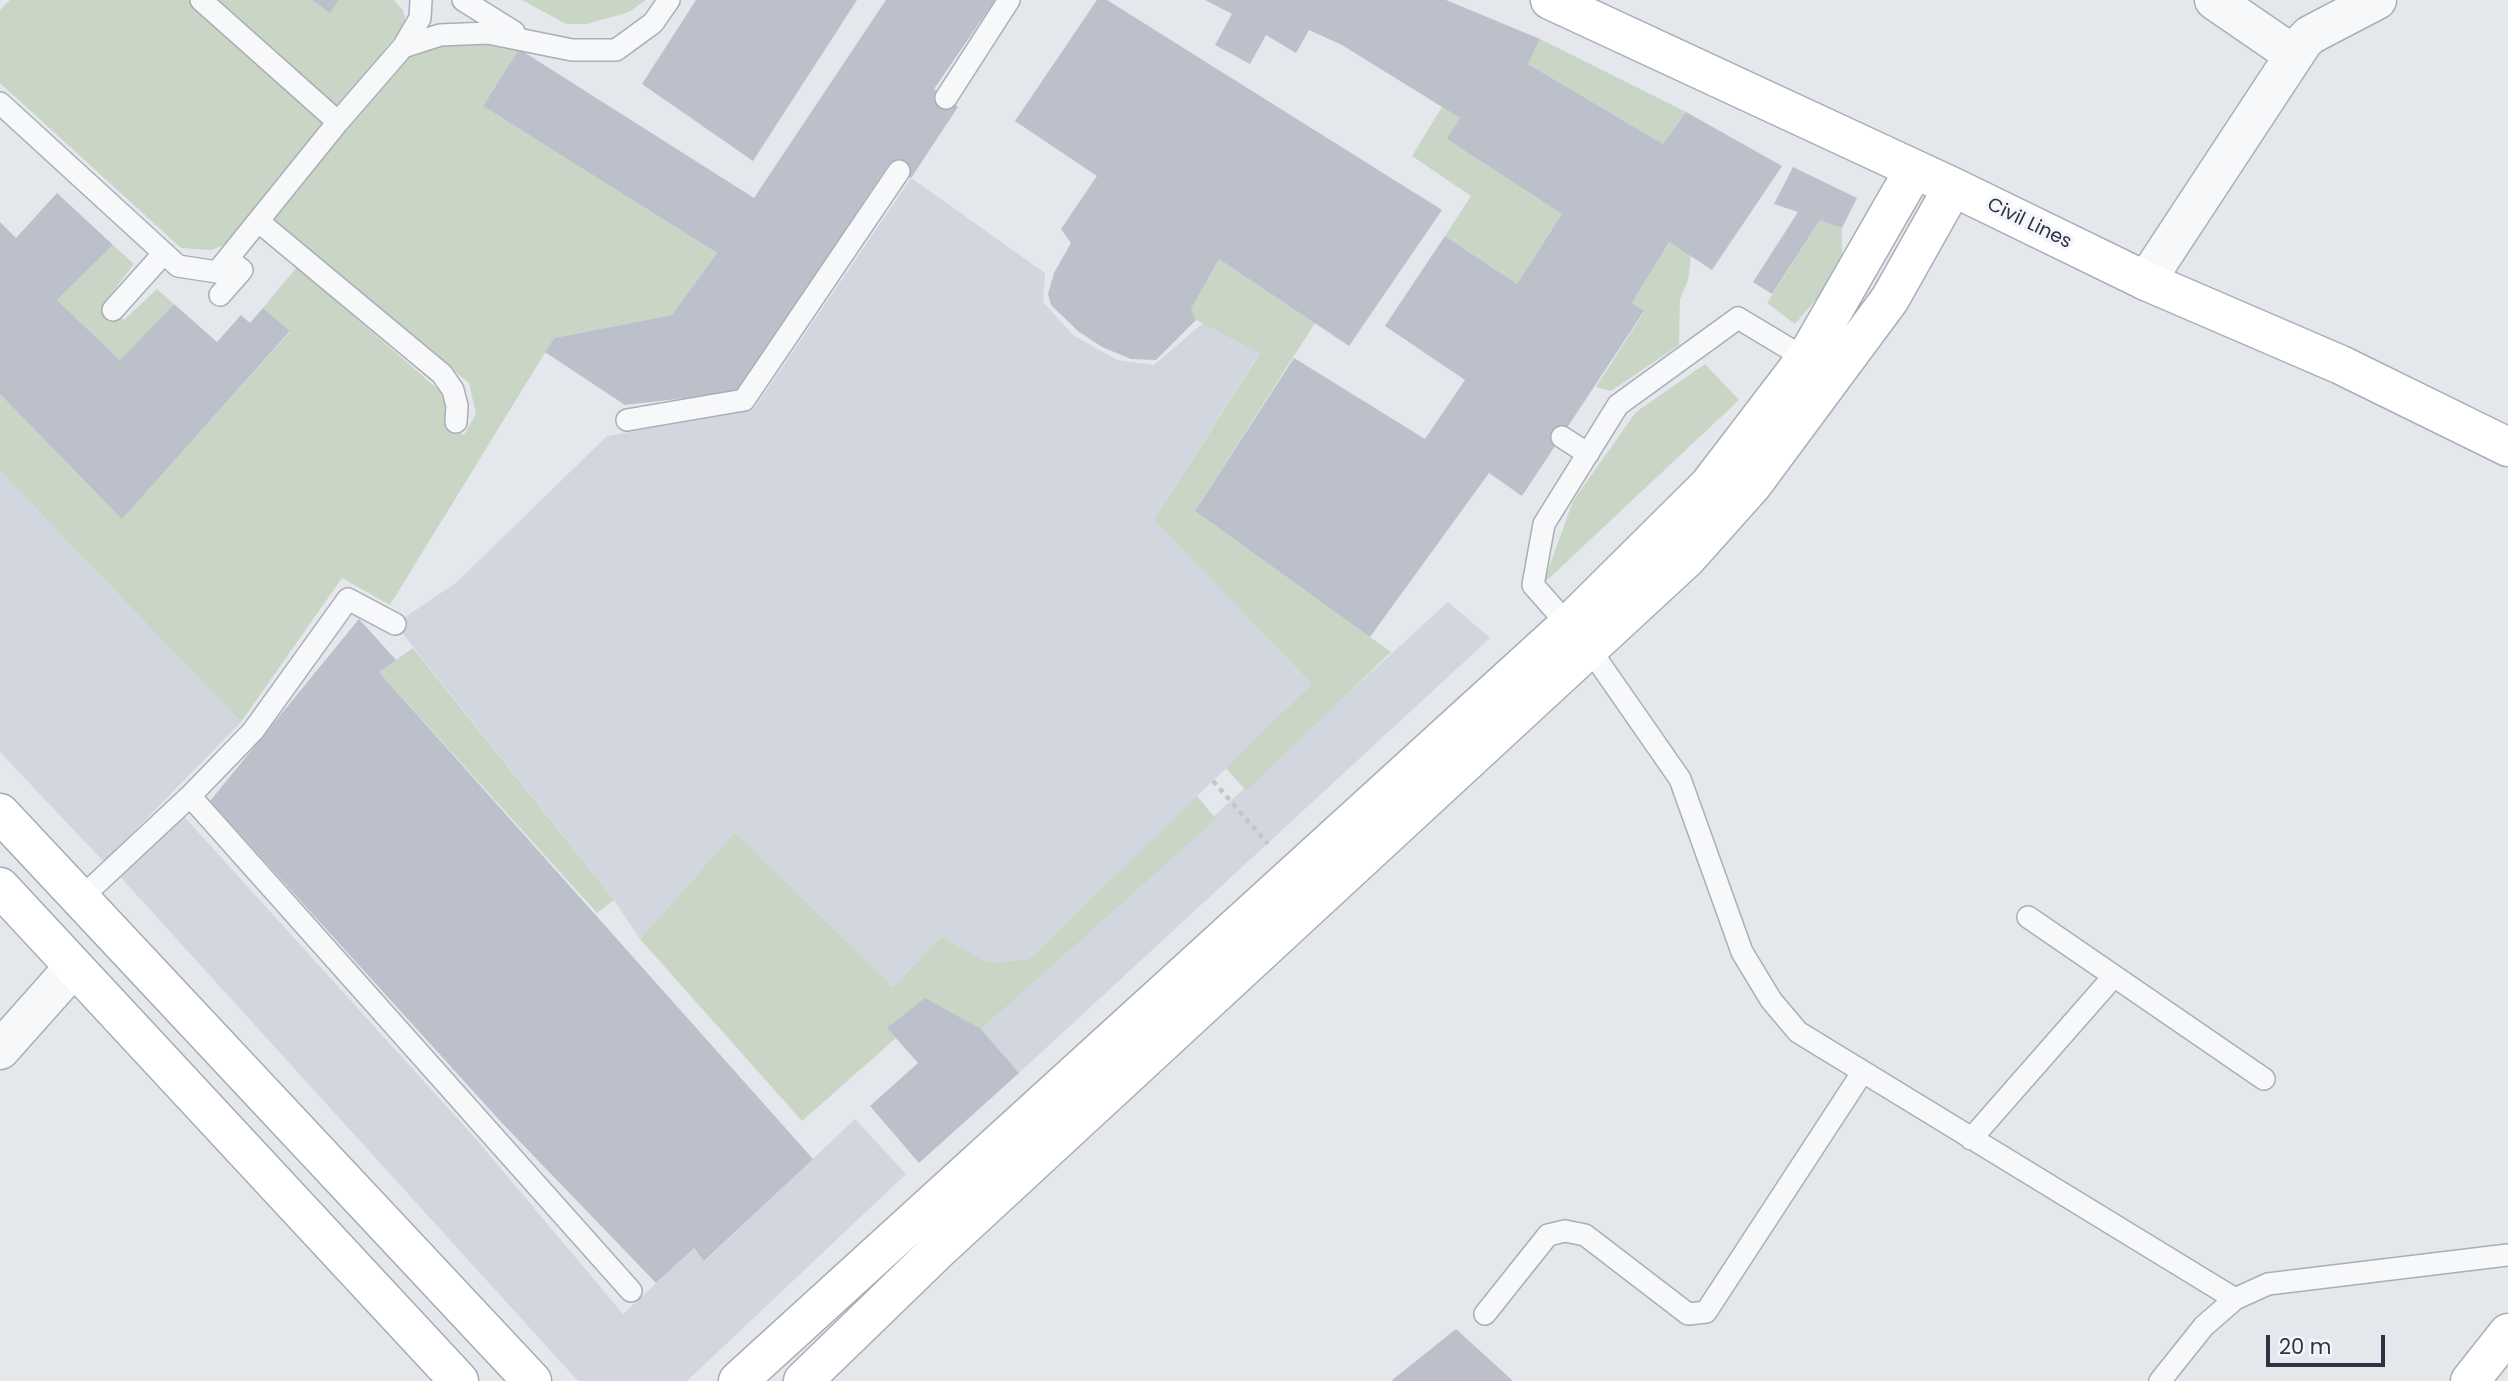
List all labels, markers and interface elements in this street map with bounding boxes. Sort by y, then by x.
street label: Civil Lines [1983,194,2075,254]
scale bar [2270,1322,2389,1366]
text: 20 m [2279,1332,2332,1361]

